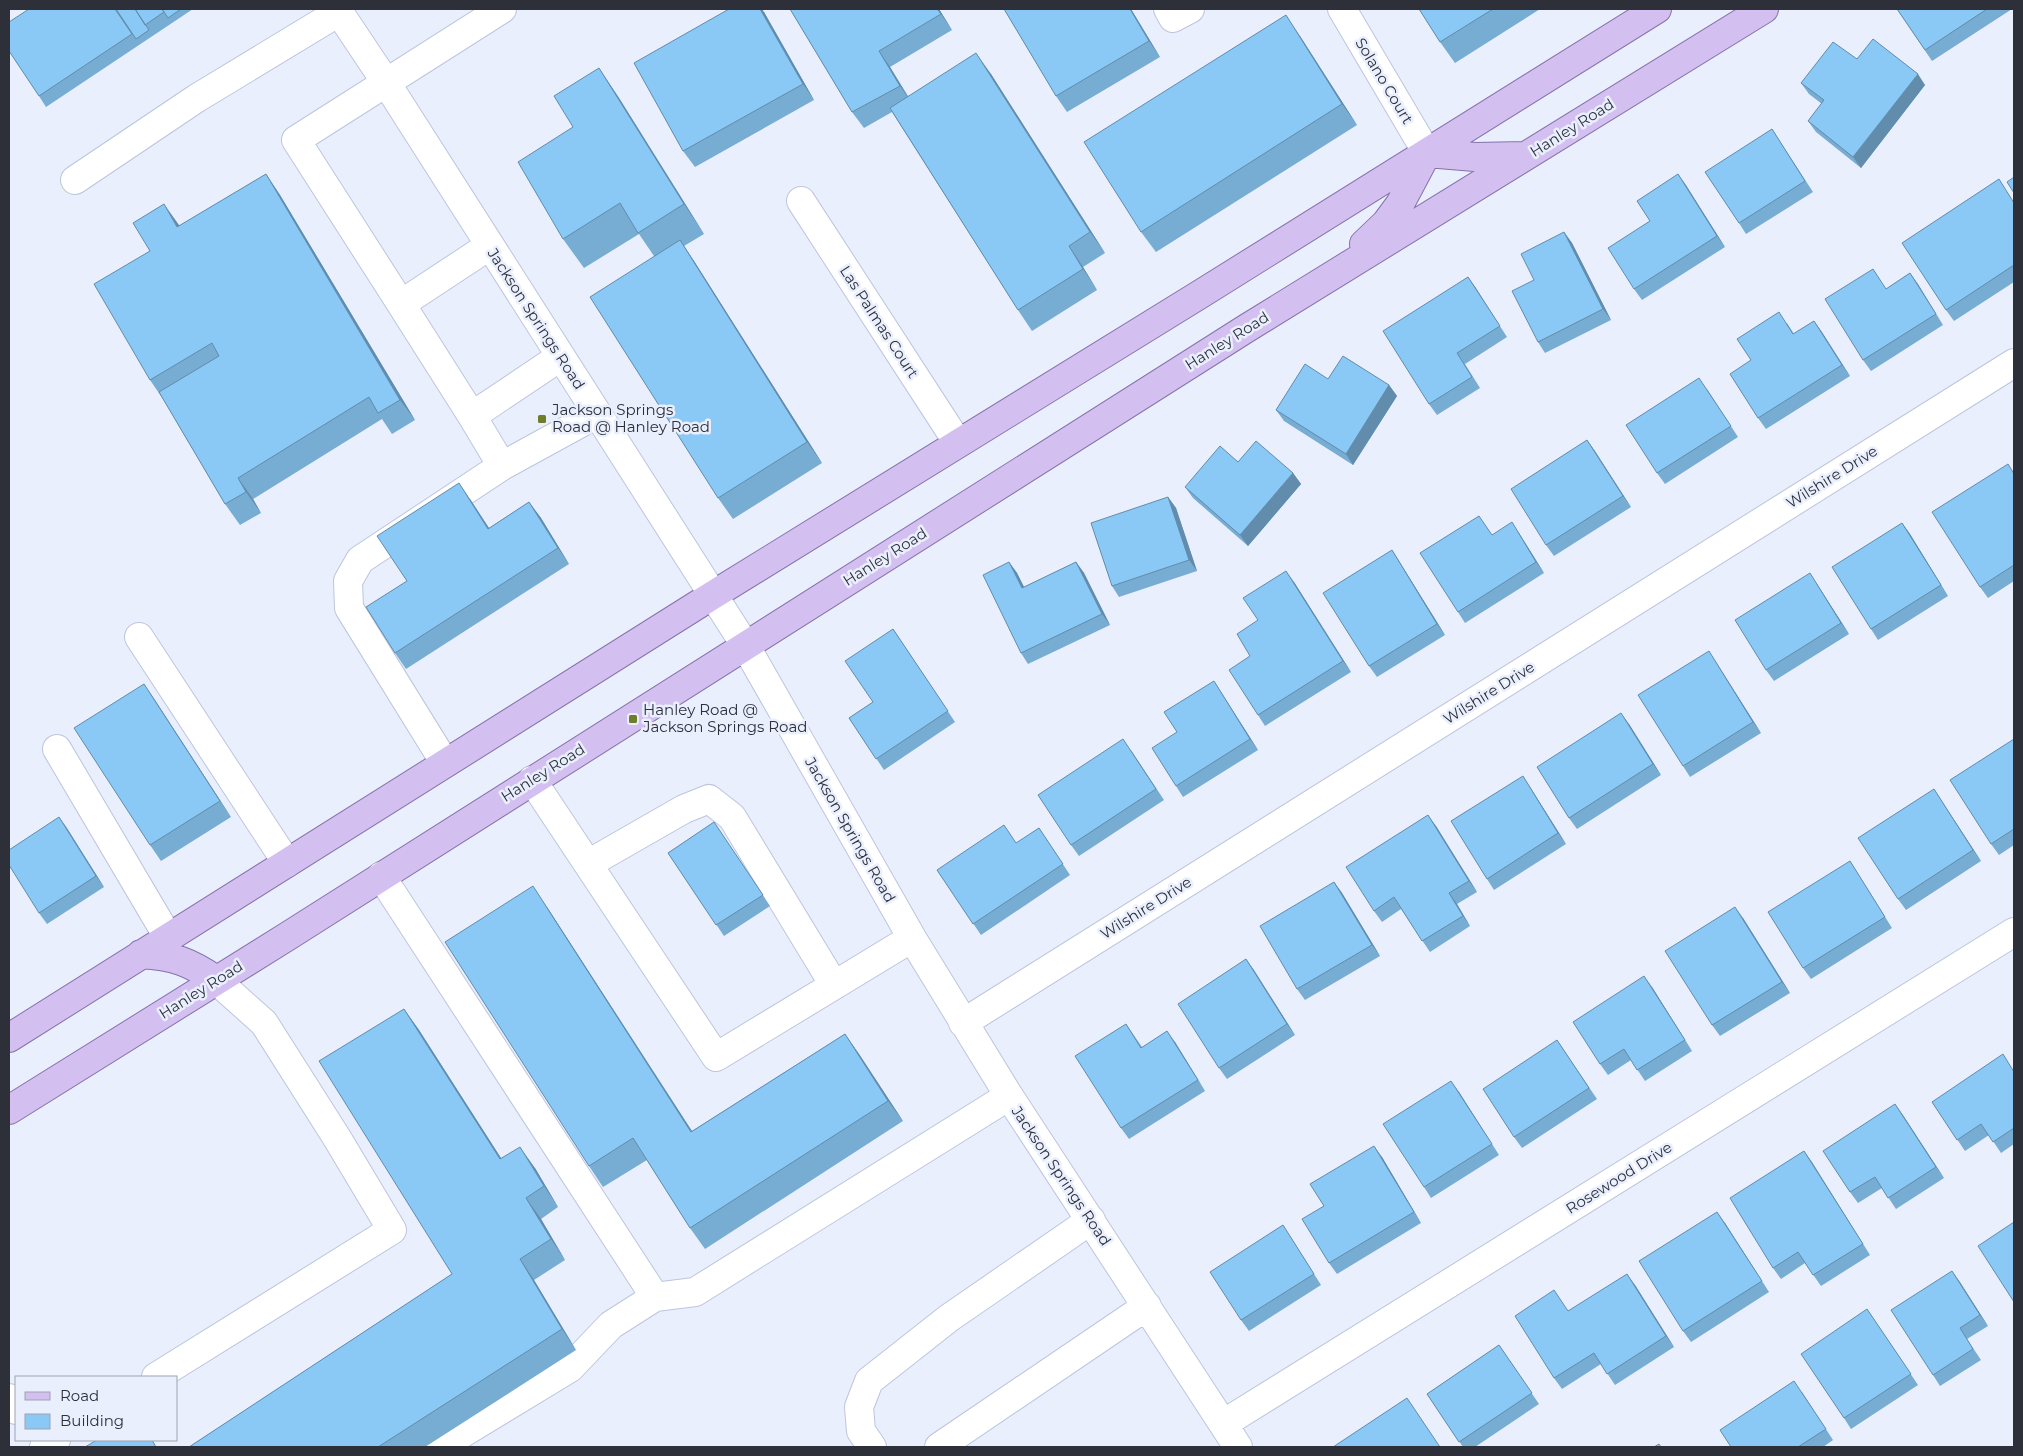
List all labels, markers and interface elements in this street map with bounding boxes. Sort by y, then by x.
street label: Solano Court [1351,34,1418,127]
street label: Hanley Road [1526,94,1617,161]
street label: Jackson Springs Road [483,244,589,393]
street label: Las Palmas Court [836,262,923,382]
street label: Hanley Road [1181,307,1272,374]
place label: Jackson Springs Road @ Hanley Road [551,400,710,436]
marker: Jackson Springs Road @ Hanley Road [536,413,548,425]
street label: Wilshire Drive [1783,441,1881,512]
street label: Hanley Road [839,523,930,590]
street label: Wilshire Drive [1440,657,1538,728]
place label: Hanley Road @ Jackson Springs Road [642,700,807,736]
marker: Hanley Road @ Jackson Springs Road [627,713,639,725]
street label: Hanley Road [497,739,588,806]
street label: Jackson Springs Road [801,753,900,906]
street label: Wilshire Drive [1097,872,1195,943]
street label: Hanley Road [155,956,246,1023]
street label: Jackson Springs Road [1007,1101,1115,1249]
street label: Rosewood Drive [1562,1137,1675,1218]
legend [15,1376,178,1441]
text: Road [60,1386,99,1405]
text: Building [60,1411,124,1430]

